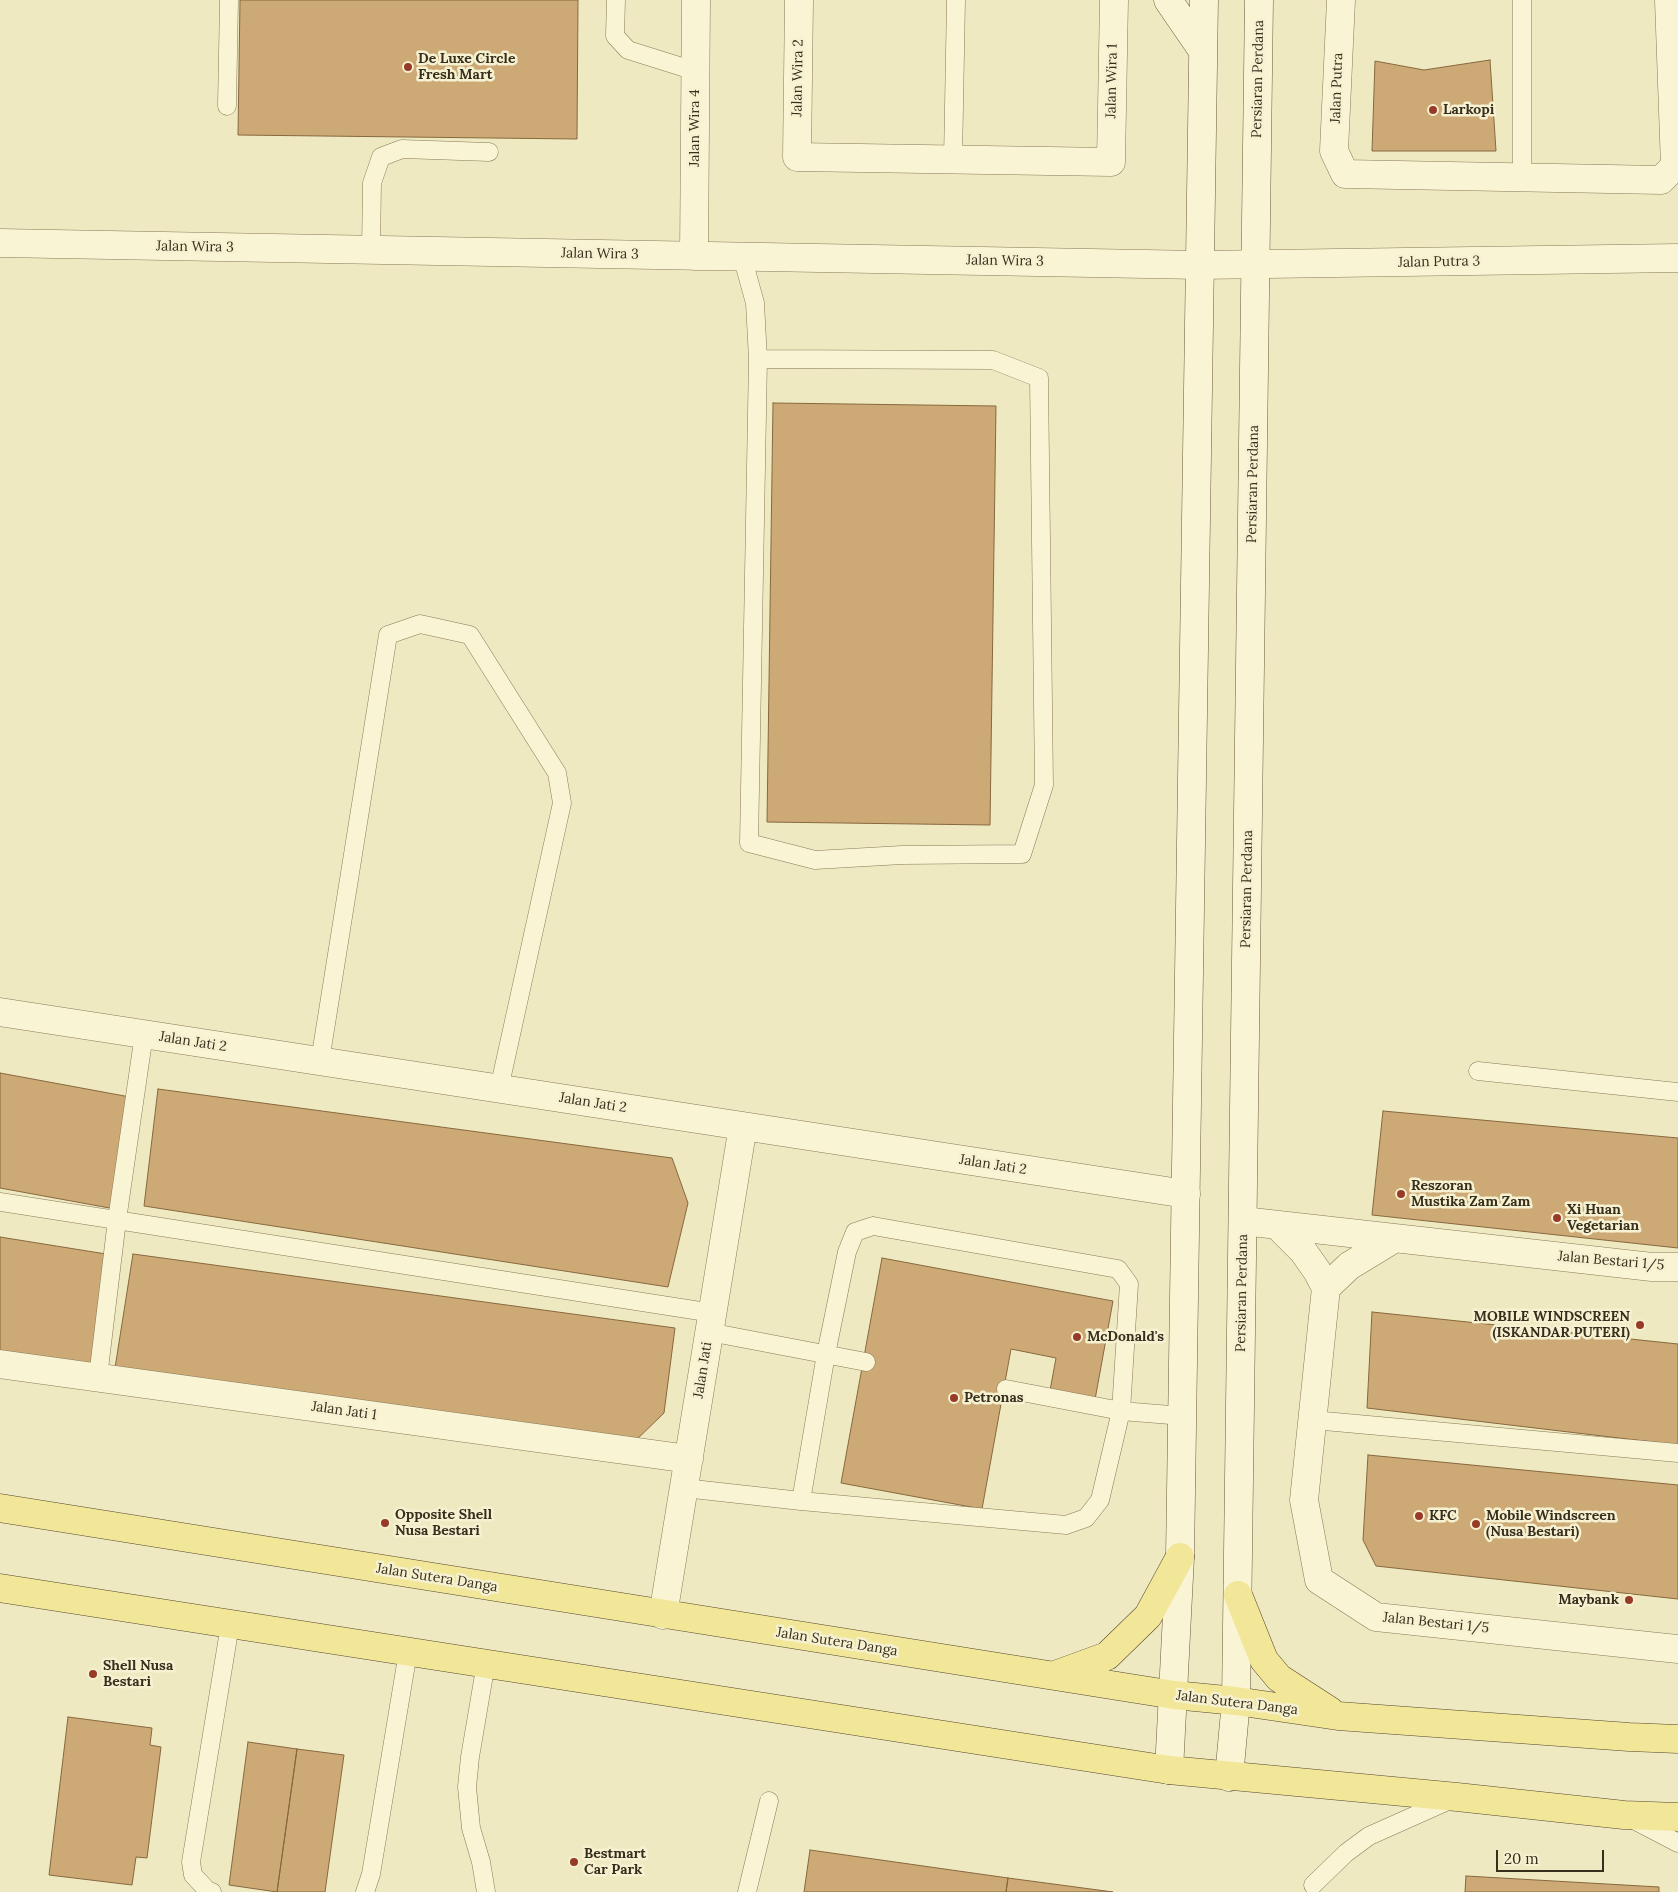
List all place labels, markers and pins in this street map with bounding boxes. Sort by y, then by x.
place label: De Luxe Circle Fresh Mart [418,51,515,84]
marker: De Luxe Circle Fresh Mart [402,61,414,73]
place label: Larkopi [1443,102,1494,118]
marker: Larkopi [1427,104,1439,116]
place label: Reszoran Mustika Zam Zam [1411,1178,1530,1210]
marker: Reszoran Mustika Zam Zam [1395,1188,1407,1200]
place label: Xi Huan Vegetarian [1567,1202,1639,1234]
marker: Xi Huan Vegetarian [1551,1212,1563,1224]
place label: MOBILE WINDSCREEN (ISKANDAR PUTERI) [1474,1309,1630,1341]
marker: MOBILE WINDSCREEN (ISKANDAR PUTERI) [1634,1319,1646,1331]
place label: McDonald's [1087,1329,1164,1345]
marker: McDonald's [1071,1331,1083,1343]
place label: Petronas [964,1390,1024,1406]
marker: Petronas [948,1392,960,1404]
place label: Opposite Shell Nusa Bestari [395,1507,492,1540]
place label: KFC [1429,1508,1457,1524]
place label: Mobile Windscreen (Nusa Bestari) [1486,1508,1616,1540]
marker: KFC [1413,1510,1425,1522]
marker: Opposite Shell Nusa Bestari [379,1517,391,1529]
marker: Mobile Windscreen (Nusa Bestari) [1470,1518,1482,1530]
place label: Maybank [1558,1592,1619,1608]
marker: Maybank [1623,1594,1635,1606]
place label: Shell Nusa Bestari [103,1658,173,1690]
marker: Shell Nusa Bestari [87,1668,99,1680]
place label: Bestmart Car Park [584,1846,646,1878]
marker: Bestmart Car Park [568,1856,580,1868]

